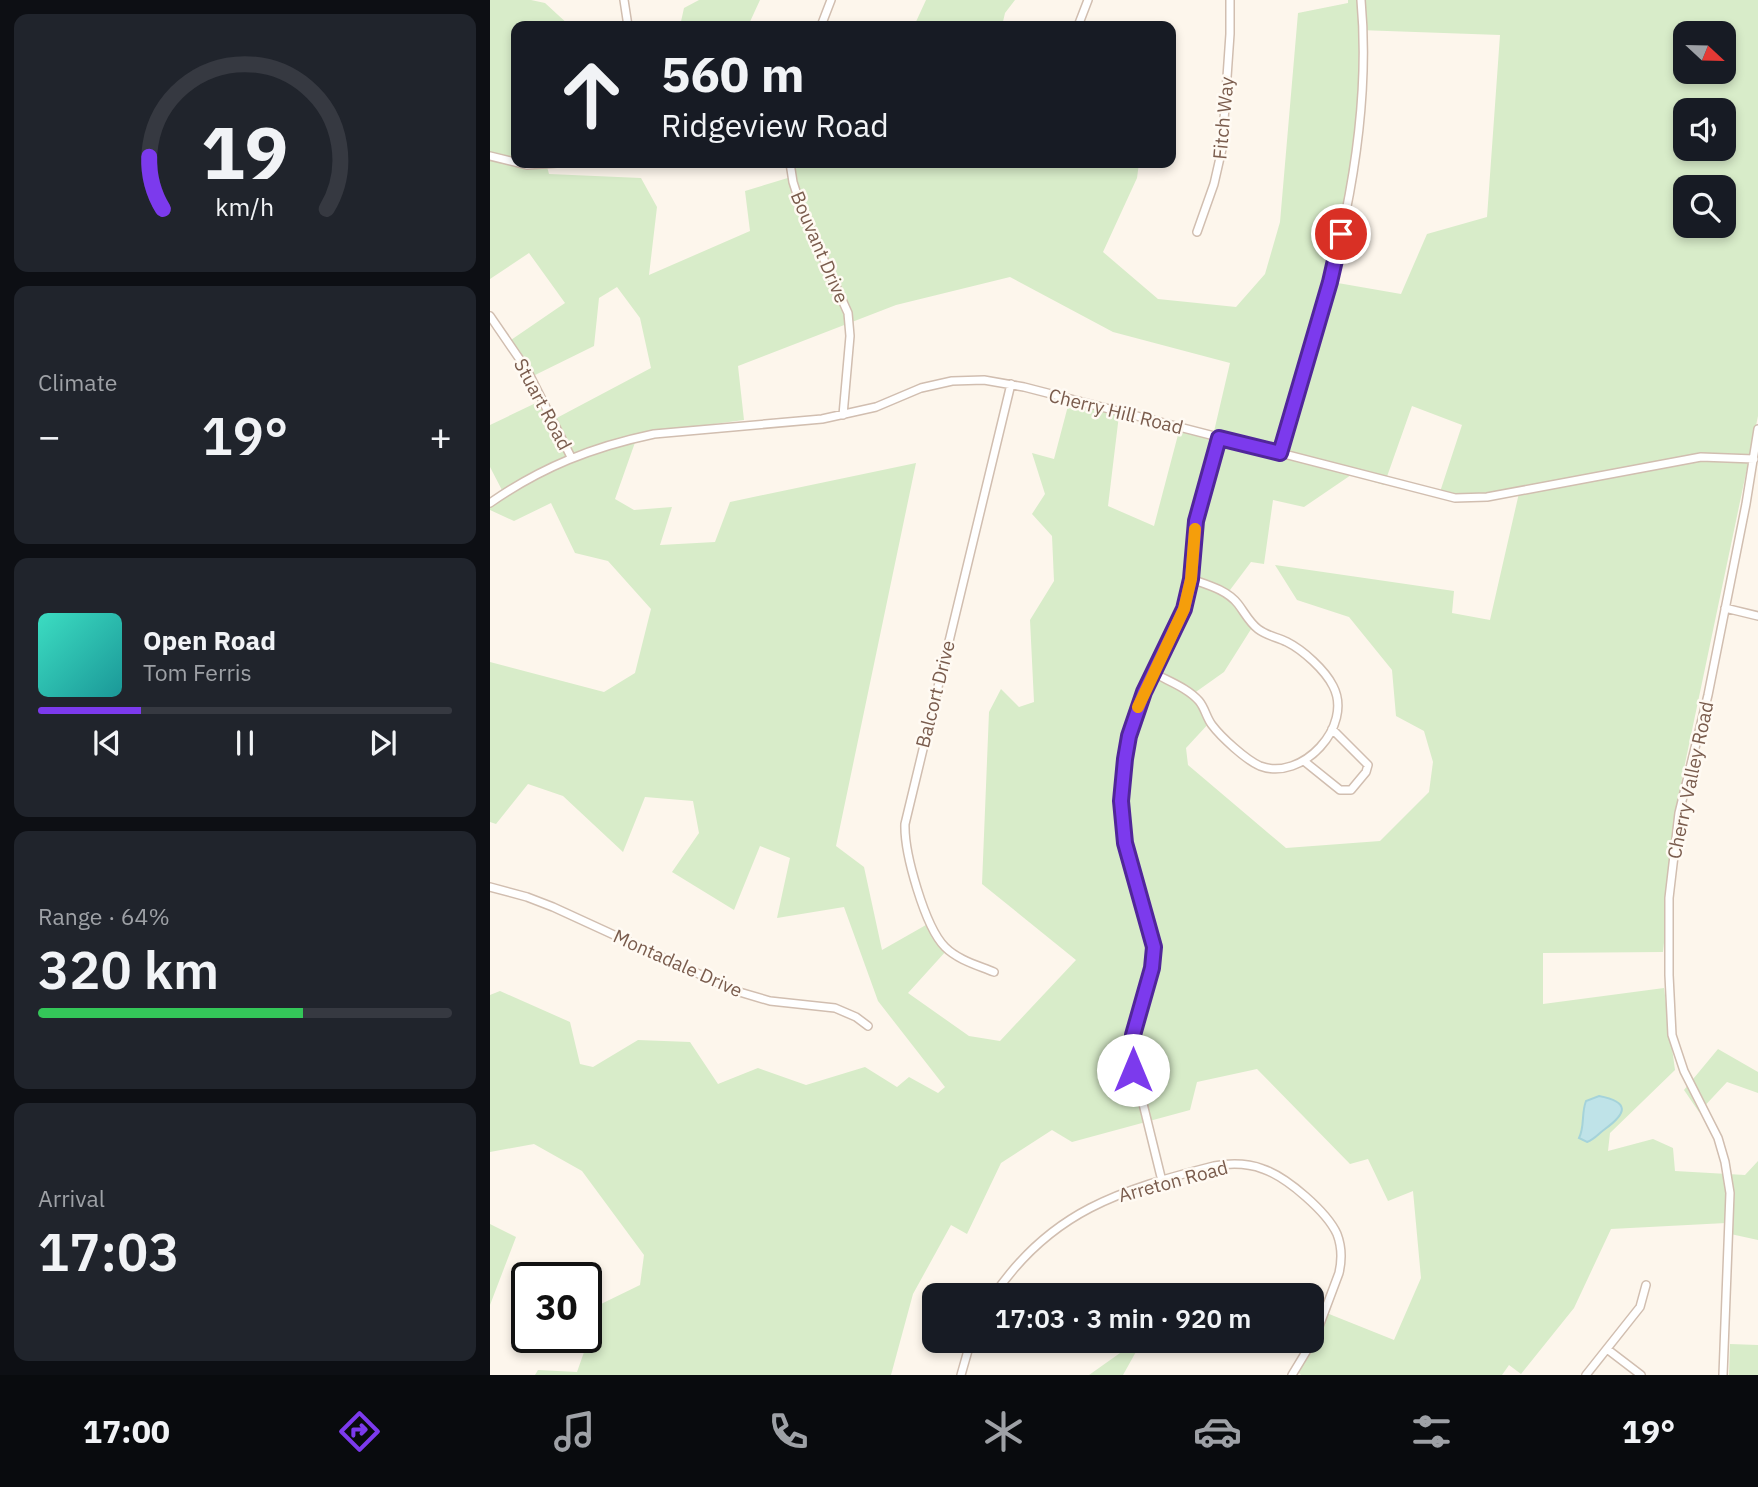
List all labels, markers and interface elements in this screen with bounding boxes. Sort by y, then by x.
north arrow [1673,21,1736,84]
map controls [1673,21,1736,238]
text: 560 m [661,42,805,105]
icon: ahead [546,49,637,140]
street label: Fitch Way [1207,75,1239,160]
button: sound [1673,98,1736,161]
text: 19 [201,104,289,199]
text: Ridgeview Road [661,104,889,146]
button: search [1673,175,1736,238]
street label: Bouvant Drive [786,187,854,307]
text: km/h [216,190,274,223]
pin [1311,204,1371,264]
icon: arrive [1322,215,1360,253]
street label: Stuart Road [509,354,577,454]
text: Climate [38,367,117,397]
street label: Cherry Hill Road [1046,383,1186,439]
text: 19° [202,402,288,469]
text: − [38,411,61,460]
text: + [429,411,452,460]
text: Open Road [143,623,276,657]
street label: Balcort Drive [910,638,960,750]
text: Tom Ferris [143,657,252,687]
street label: Cherry Valley Road [1662,699,1718,861]
icon: previous [88,724,126,762]
icon: pause [226,724,264,762]
icon: next [364,724,402,762]
text: Range · 64% [38,901,170,931]
street label: Montadale Drive [610,924,746,1002]
text: 320 km [38,936,219,1003]
position arrow [1096,1033,1170,1107]
street label: Arreton Road [1115,1155,1231,1207]
text: Arrival [38,1183,105,1213]
text: 17:03 [38,1218,179,1285]
speed limit sign: 30 [511,1262,602,1353]
text: 17:03 · 3 min · 920 m [995,1301,1251,1335]
icon: directions [335,1407,384,1456]
icon: music [550,1407,599,1456]
icon: phone [764,1407,813,1456]
icon: climate [979,1407,1028,1456]
icon: car [1193,1407,1242,1456]
icon: filters [1407,1407,1456,1456]
text: 17:00 [83,1410,170,1452]
text: 19° [1622,1410,1675,1452]

